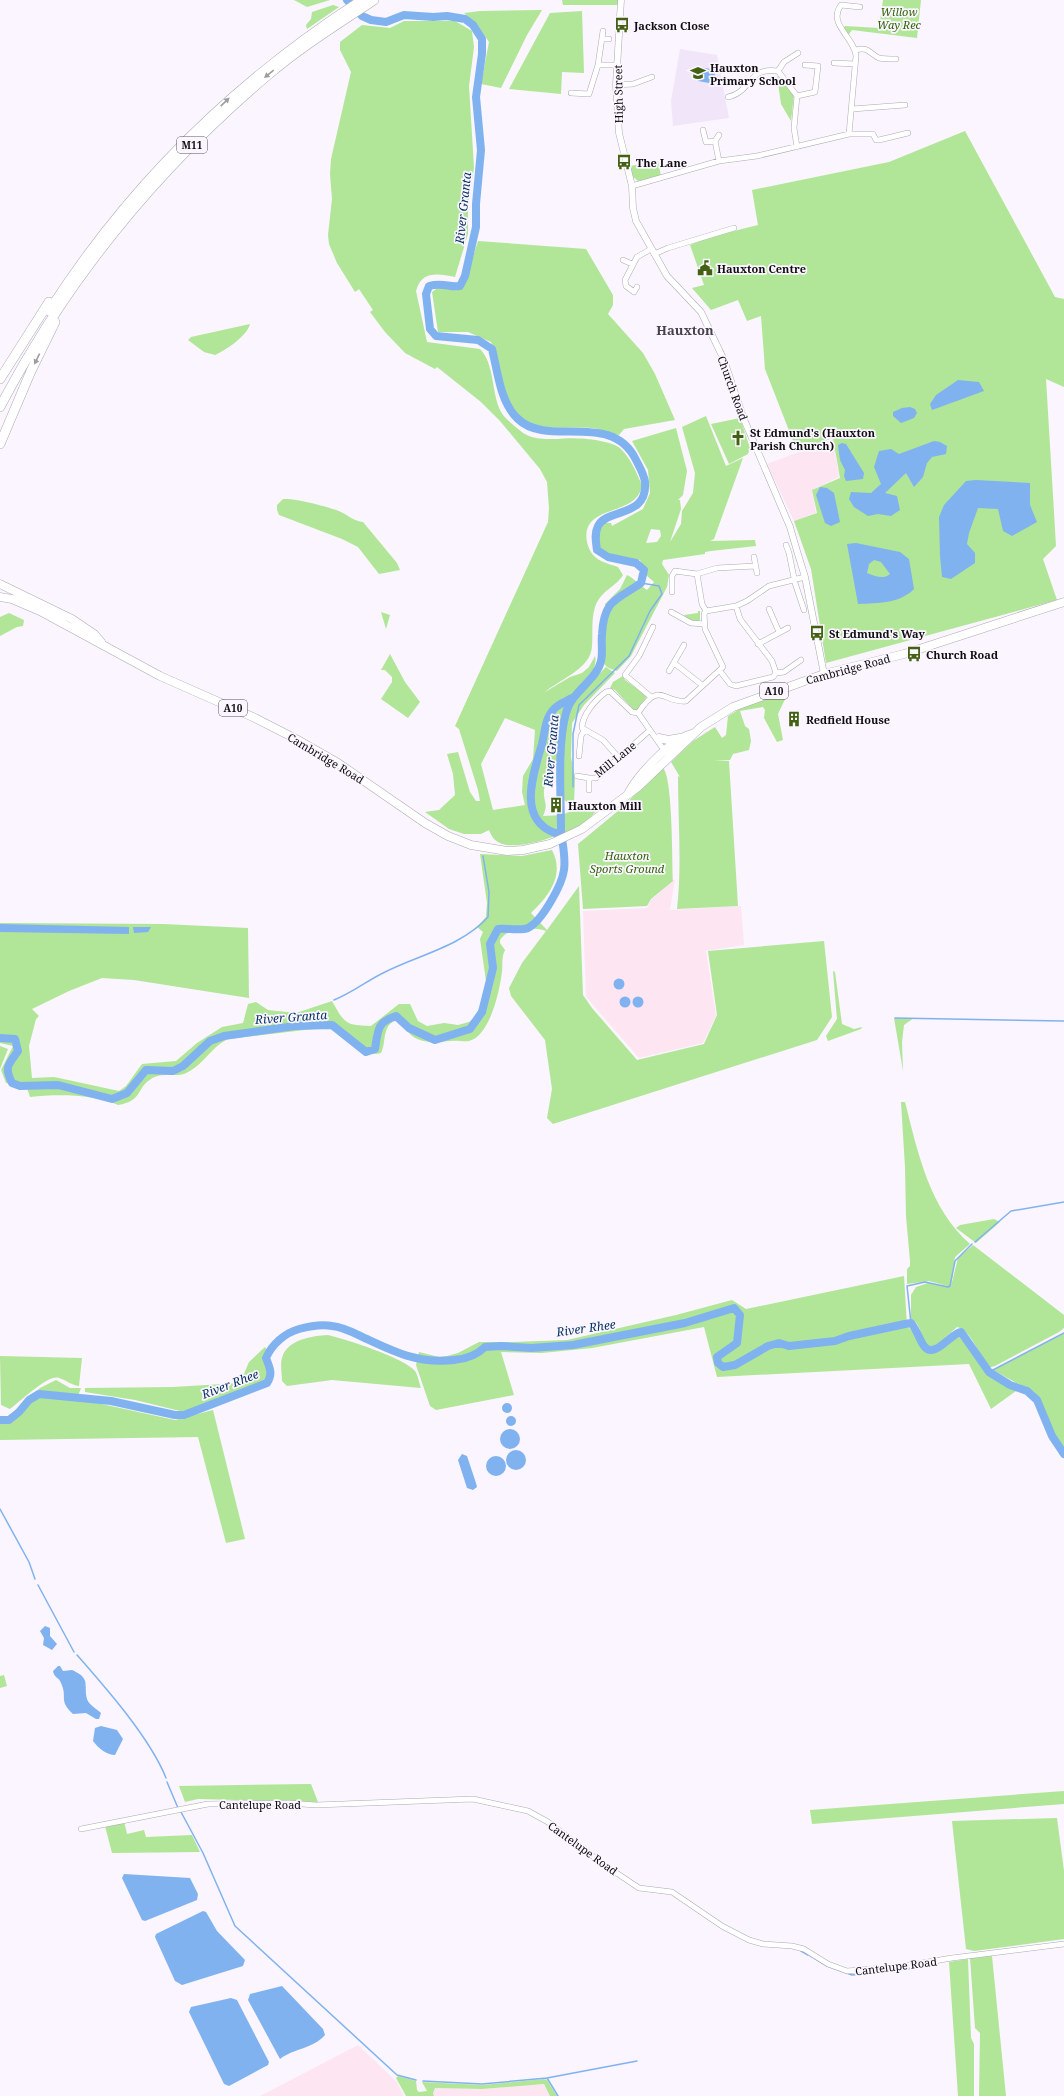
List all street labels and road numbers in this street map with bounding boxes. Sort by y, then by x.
street label: High Street [610,64,626,123]
road number: M11 [177,137,207,153]
street label: Church Road [714,354,752,423]
street label: Cambridge Road [804,650,892,687]
road number: A10 [760,683,788,699]
road number: A10 [219,700,247,716]
street label: Cambridge Road [285,729,367,787]
street label: Mill Lane [591,738,639,780]
street label: Cantelupe Road [219,1797,301,1812]
street label: Cantelupe Road [545,1818,621,1878]
street label: Cantelupe Road [854,1954,938,1978]

